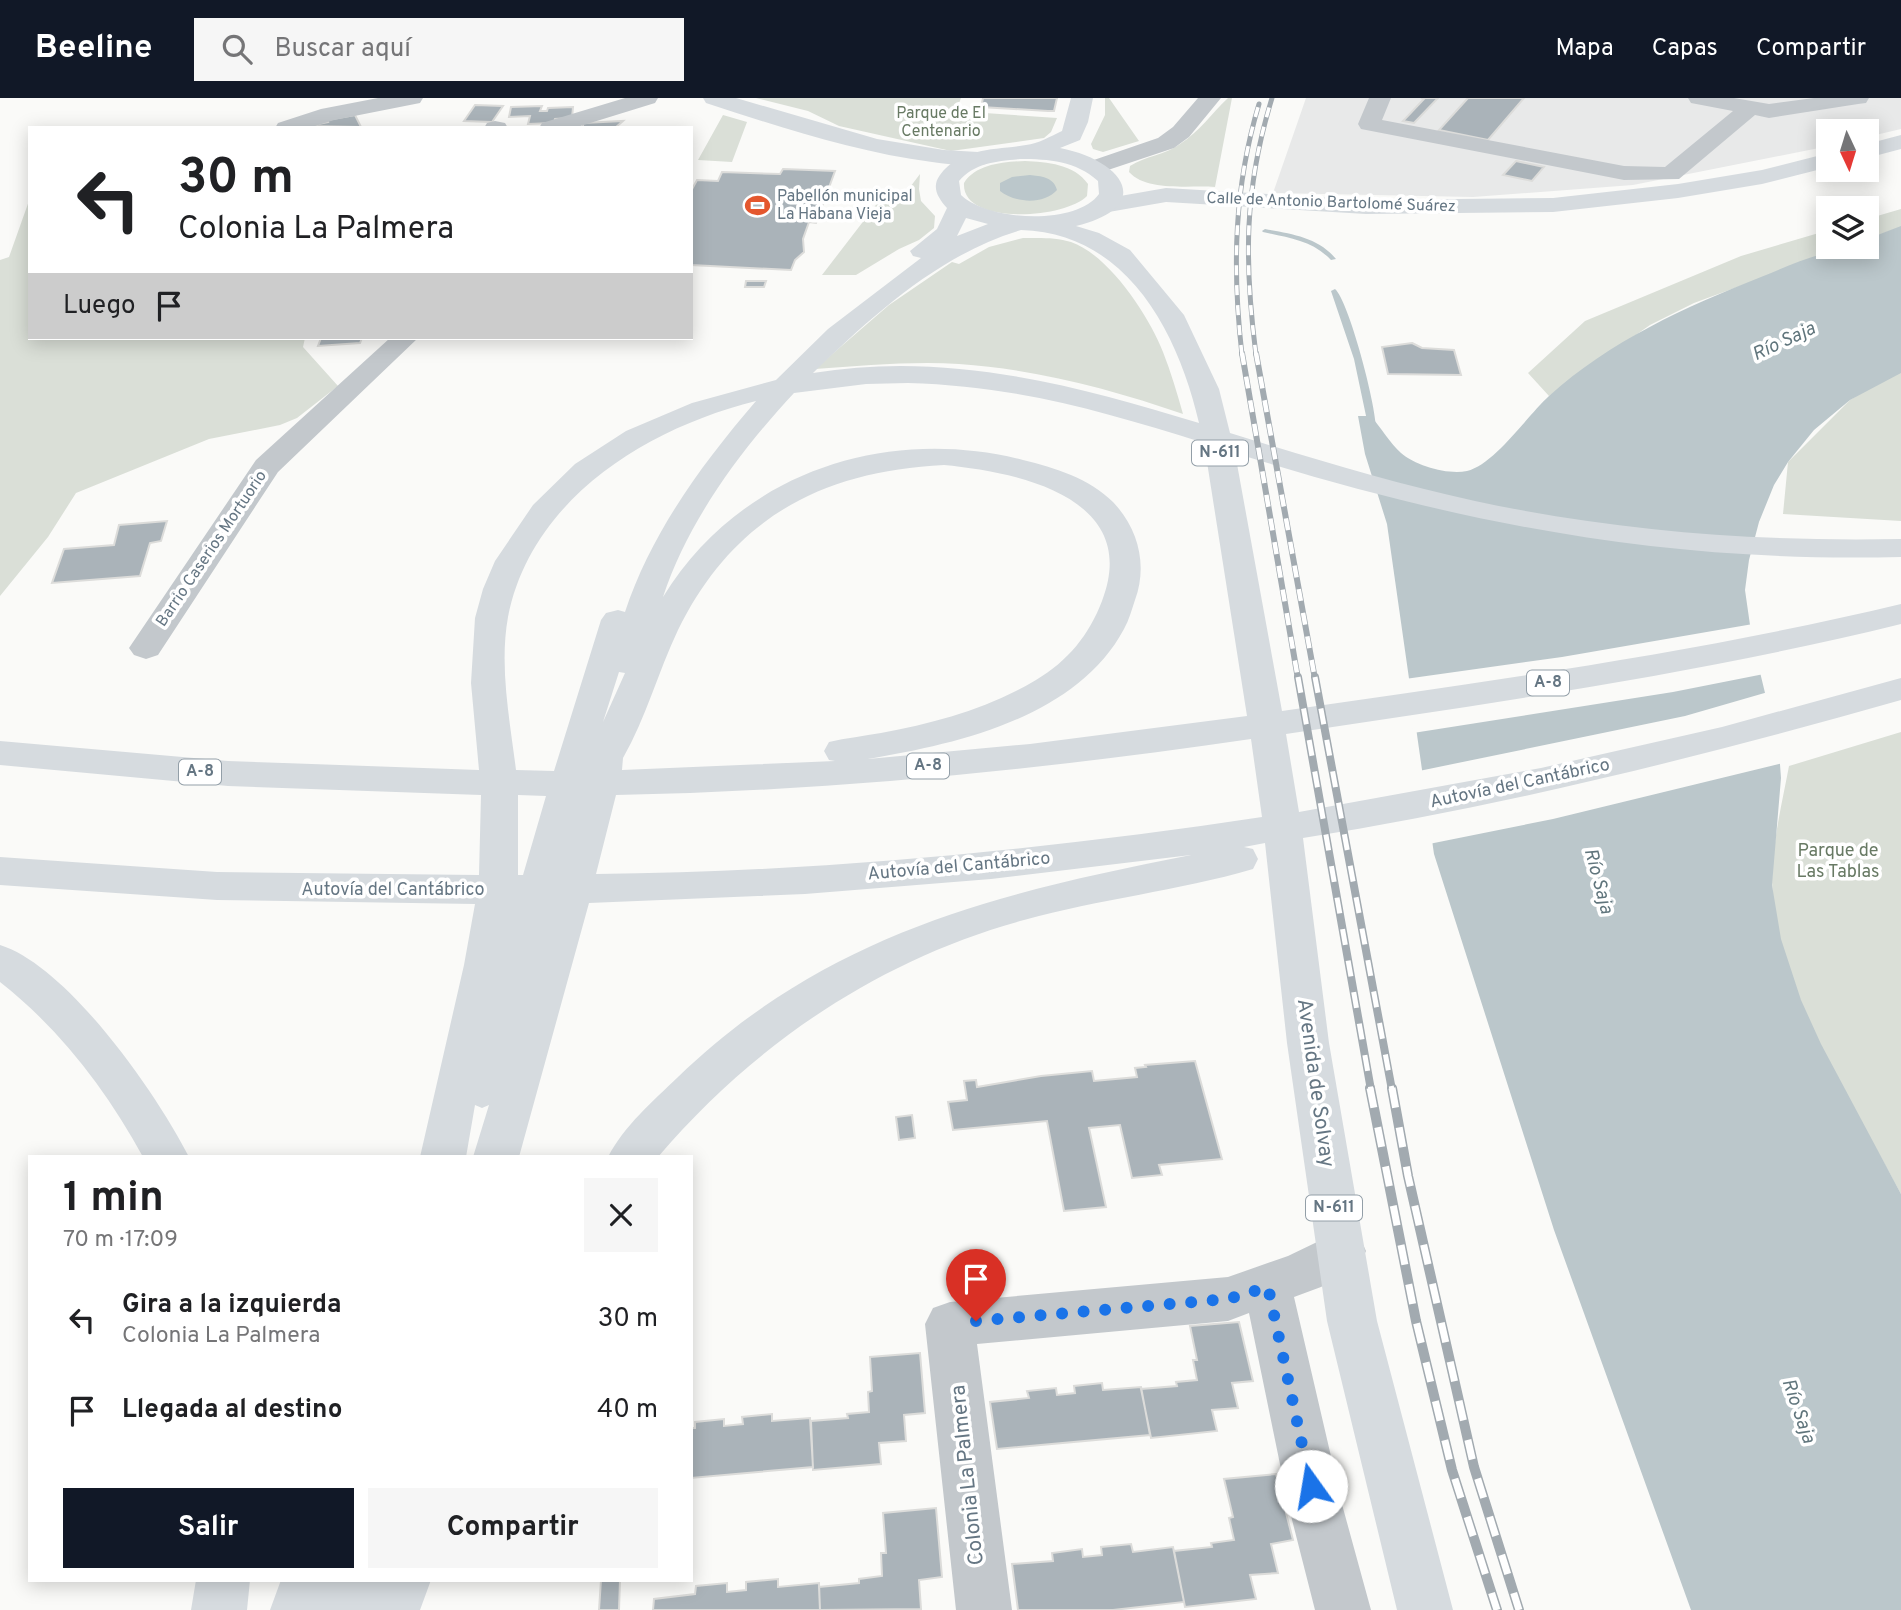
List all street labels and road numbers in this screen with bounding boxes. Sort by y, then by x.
street label: Calle de Antonio Bartolomé Suárez [1206,189,1456,217]
road number: N-611 [1192,440,1248,466]
street label: Barrio Caserios Mortuorio [152,467,272,631]
road number: A-8 [1527,670,1569,696]
road number: A-8 [907,754,949,778]
street label: Autovía del Cantábrico [1428,754,1612,814]
road number: A-8 [179,760,221,785]
street label: Autovía del Cantábrico [867,848,1051,886]
street label: Autovía del Cantábrico [301,879,485,902]
street label: Avenida de Solvay [1290,997,1340,1169]
road number: N-611 [1306,1196,1362,1220]
street label: Colonia La Palmera [945,1384,991,1566]

